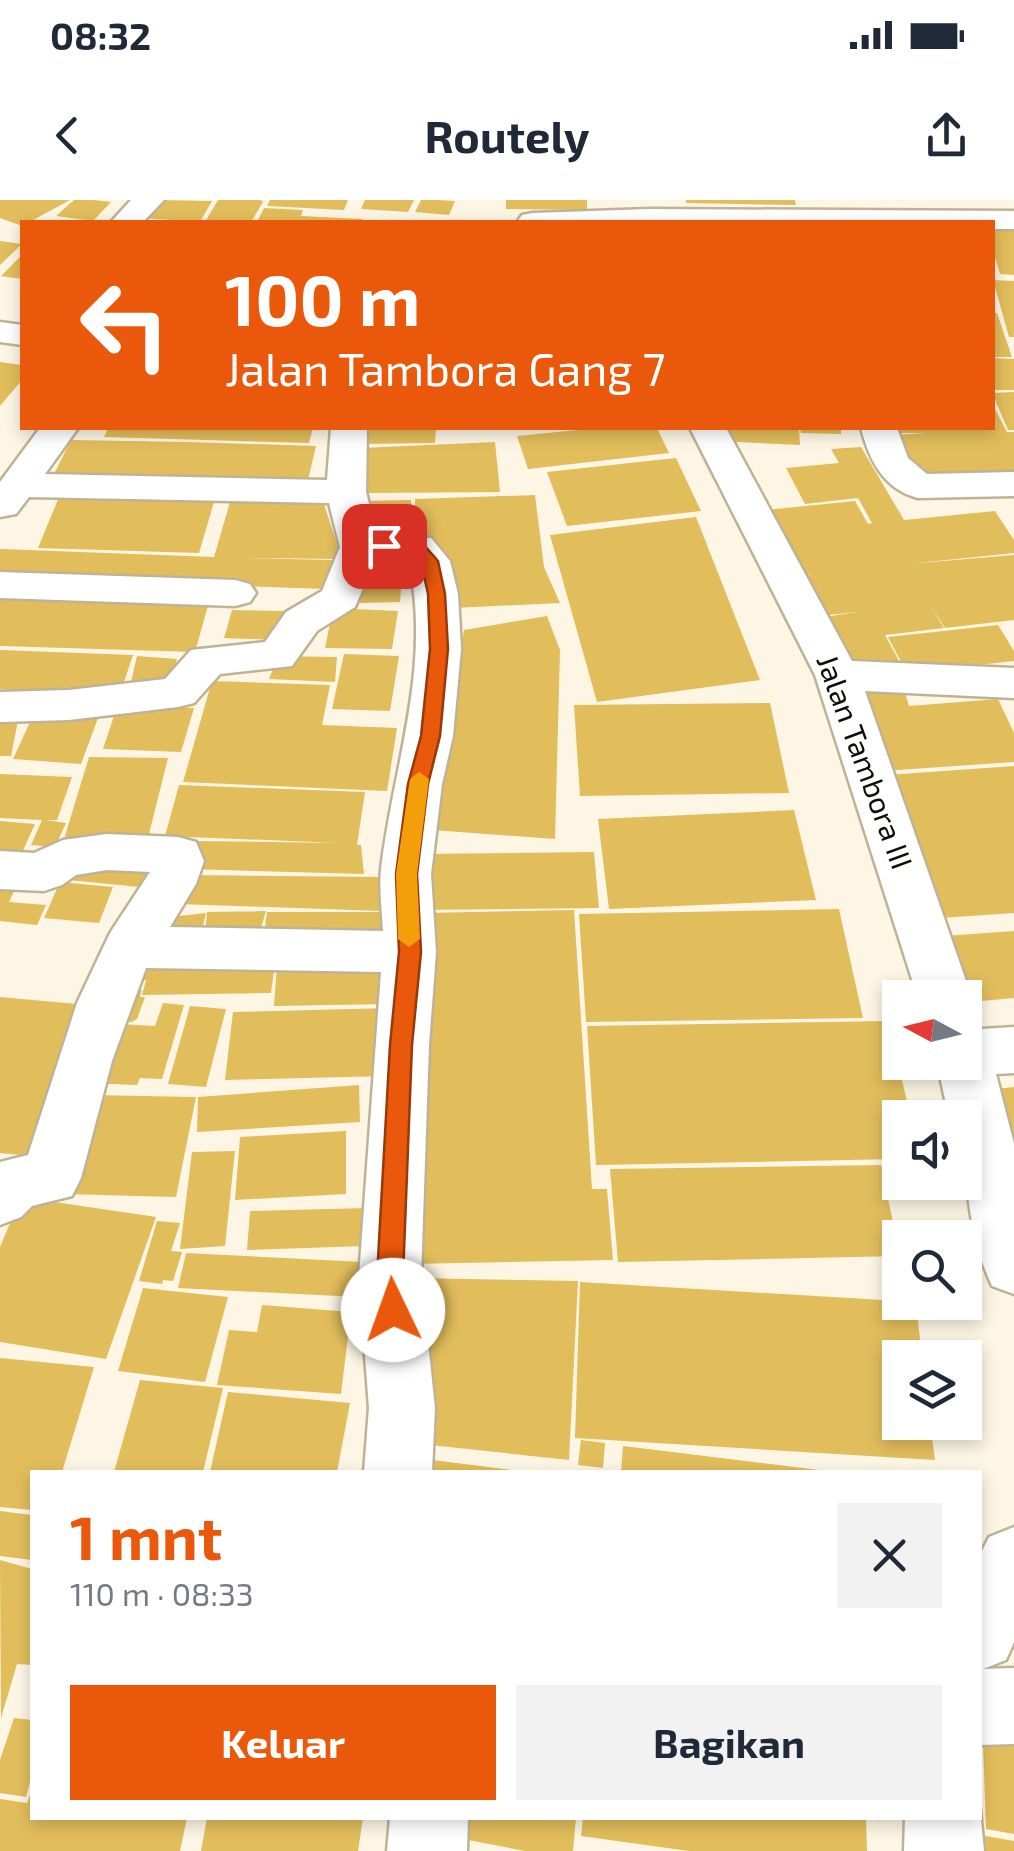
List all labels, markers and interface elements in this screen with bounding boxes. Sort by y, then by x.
text: 08:32 [50,12,151,58]
icon: back [40,108,95,163]
text: Routely [424,108,590,162]
icon: share [919,108,974,163]
text: 100 m [225,256,420,340]
icon: left [60,260,190,390]
text: Jalan Tambora Gang 7 [225,341,666,395]
pin [342,504,427,589]
icon: arrive [357,519,412,574]
street label: Jalan Tambora III [810,649,921,874]
north arrow [882,980,982,1080]
map controls [882,980,982,1440]
button: sound [882,1100,982,1200]
button: search [882,1220,982,1320]
position arrow [341,1258,445,1362]
button: layers [882,1340,982,1440]
text: 1 mnt [70,1500,222,1572]
button: close [837,1503,942,1608]
text: 110 m · 08:33 [70,1574,254,1612]
button: Keluar [70,1685,496,1800]
button: Bagikan [516,1685,942,1800]

